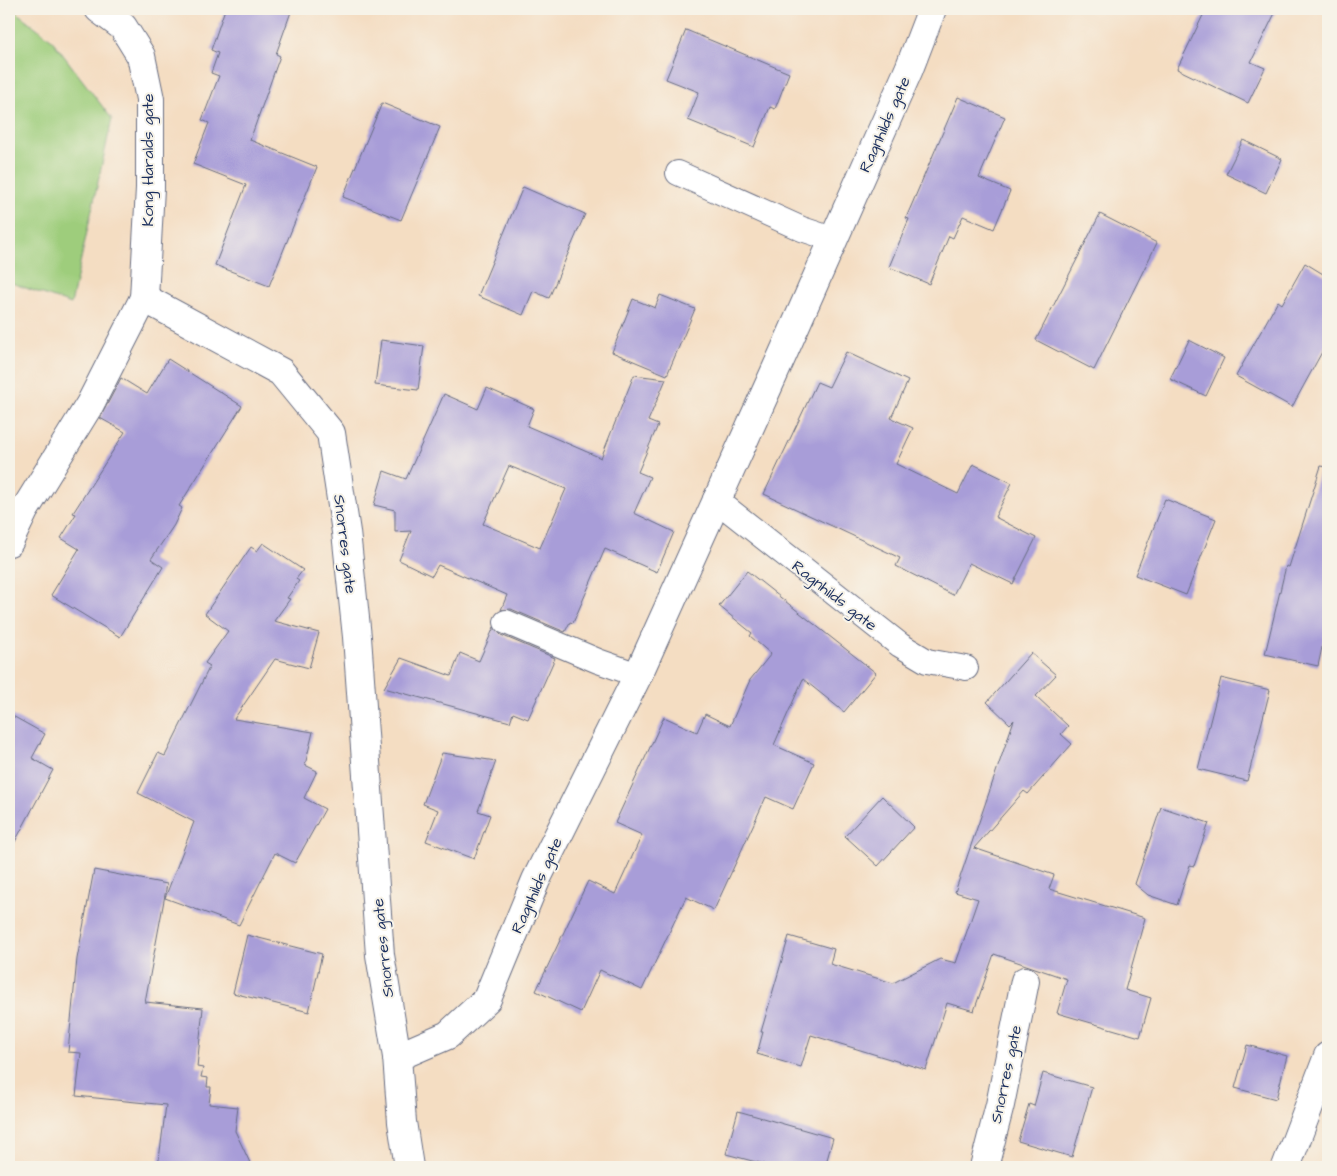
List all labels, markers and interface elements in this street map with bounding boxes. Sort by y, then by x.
street label: Ragnhilds gate [854,73,917,176]
street label: Kong Haralds gate [137,93,160,226]
street label: Snorres gate [327,493,362,595]
street label: Ragnhilds gate [786,555,882,637]
street label: Ragnhilds gate [506,834,569,937]
street label: Snorres gate [367,897,400,999]
street label: Snorres gate [985,1023,1028,1125]

